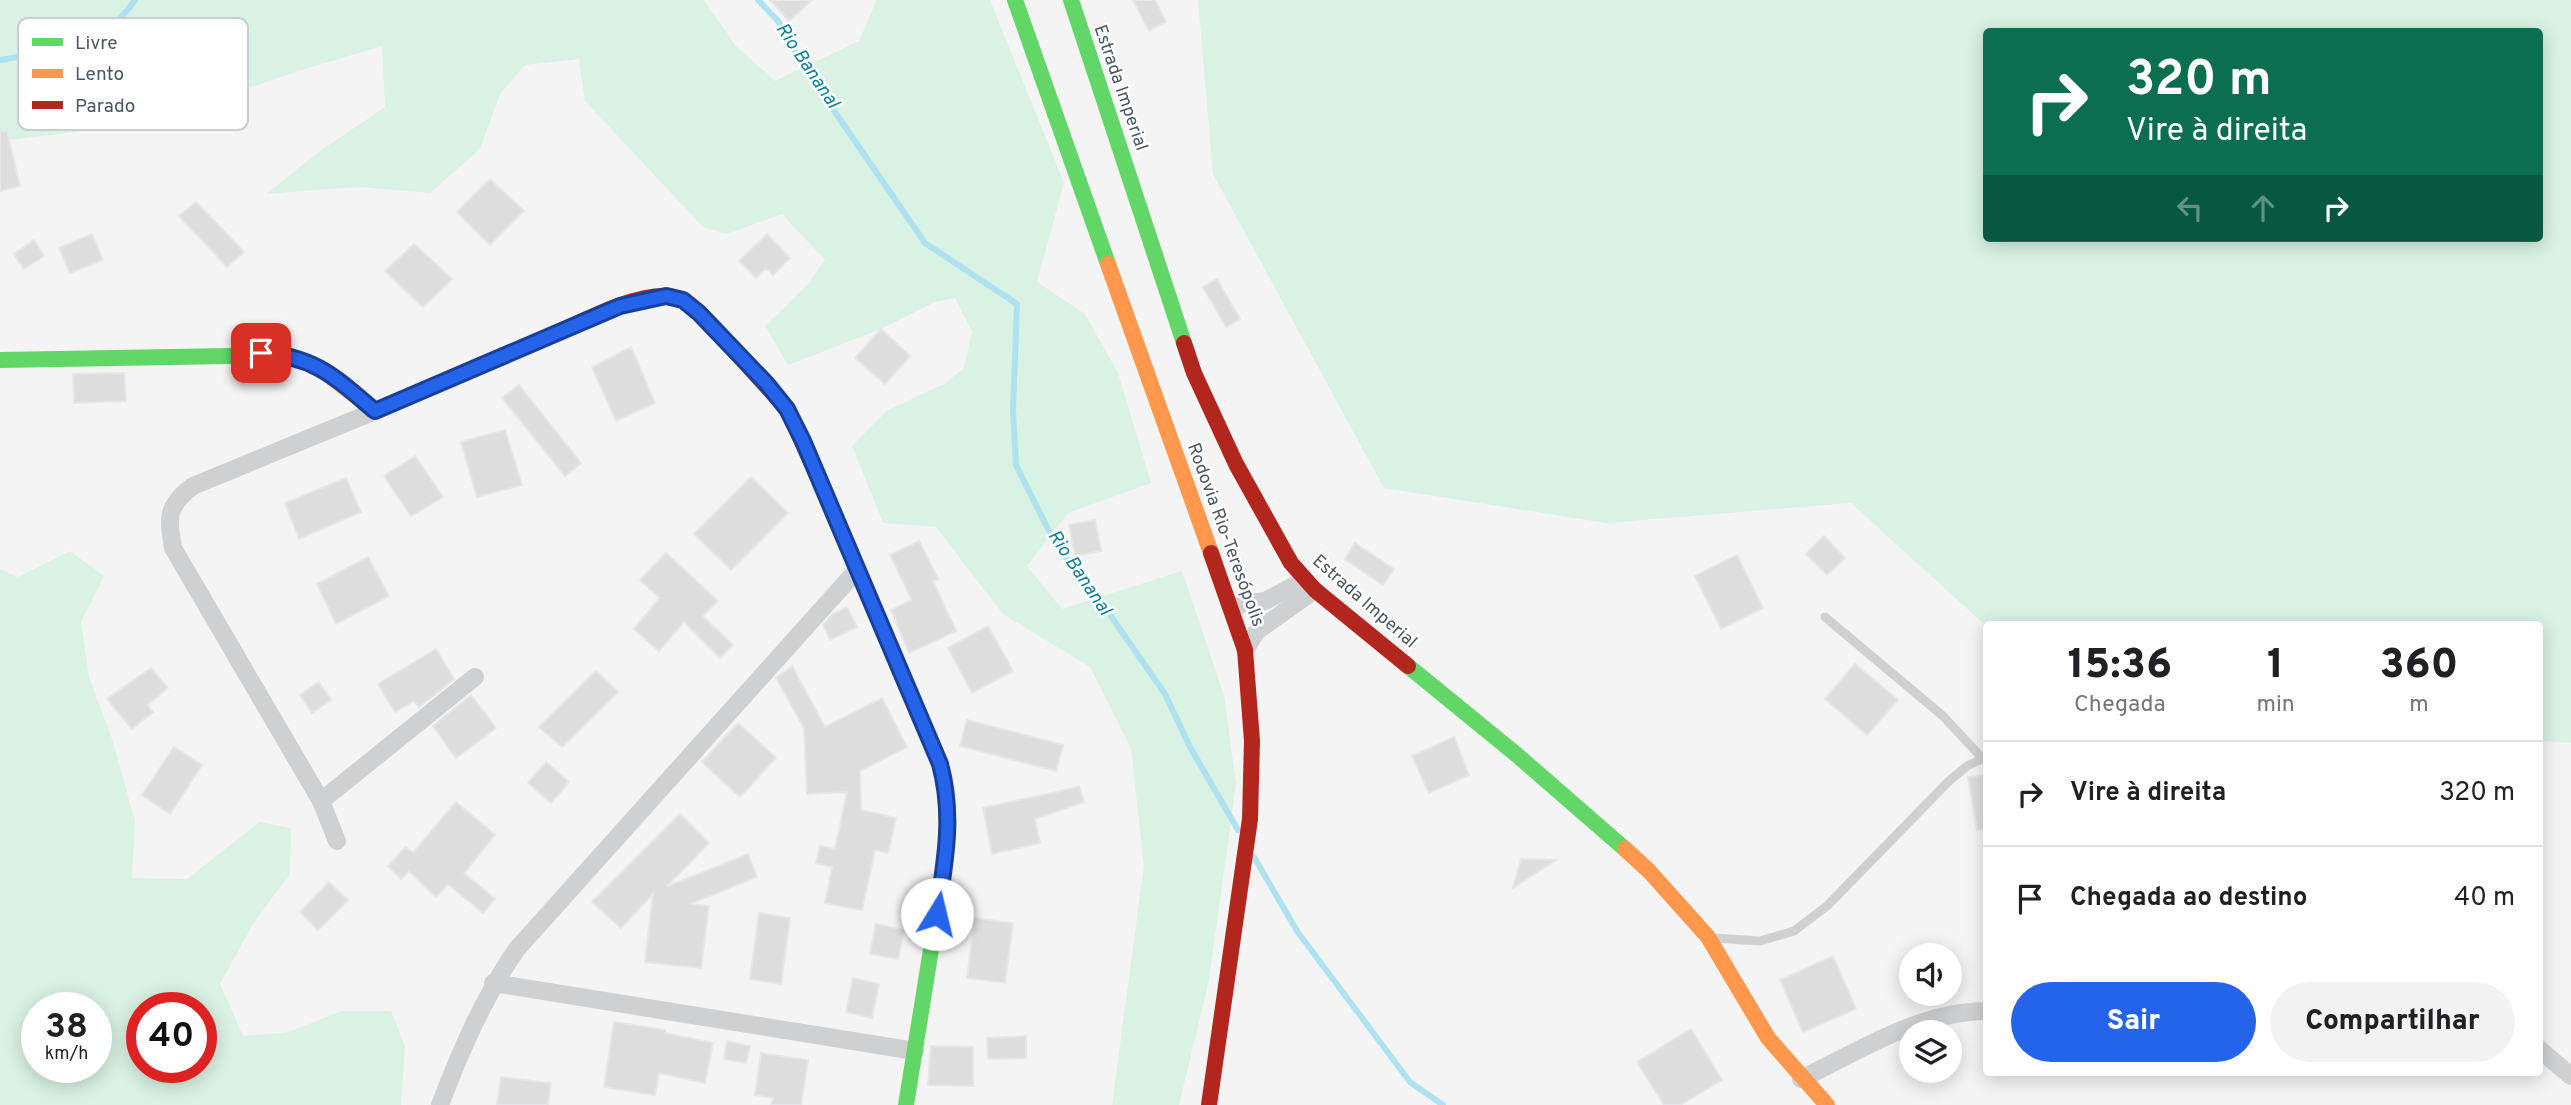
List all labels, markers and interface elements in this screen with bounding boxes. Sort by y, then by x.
legend [18,18,248,130]
water label: Rio Bananal [770,19,845,114]
street label: Estrada Imperial [1088,22,1152,154]
text: Livre [75,32,118,56]
text: 320 m [2126,51,2272,113]
icon: right [2011,56,2102,147]
text: Lento [75,63,124,87]
text: Parado [75,95,135,119]
text: Vire à direita [2126,112,2307,152]
icon: left [2171,189,2209,227]
icon: ahead [2244,189,2282,227]
icon: right [2317,189,2355,227]
pin [231,323,291,383]
icon: arrive [242,334,280,372]
street label: Rodovia Rio-Teresópolis [1181,440,1269,630]
water label: Rio Bananal [1042,526,1117,621]
street label: Estrada Imperial [1307,550,1421,654]
text: 15:36 [2068,640,2172,693]
text: 1 [2267,640,2284,693]
text: 360 [2379,640,2458,693]
text: Chegada [2074,691,2166,720]
text: min [2257,691,2295,720]
text: m [2409,691,2429,720]
icon: right [2011,775,2049,813]
text: Vire à direita [2070,777,2226,810]
text: 320 m [2439,777,2515,810]
position arrow [900,877,974,951]
icon: arrive [2011,880,2049,918]
text: Chegada ao destino [2070,882,2307,915]
text: 40 m [2454,882,2515,915]
map controls [1899,943,1962,1083]
button: sound [1899,943,1962,1006]
button: Sair [2011,982,2256,1062]
button: Compartilhar [2270,982,2515,1062]
speed limit sign: 40 [126,992,217,1083]
text: 38 [45,1006,88,1050]
button: layers [1899,1020,1962,1083]
text: km/h [45,1043,88,1066]

